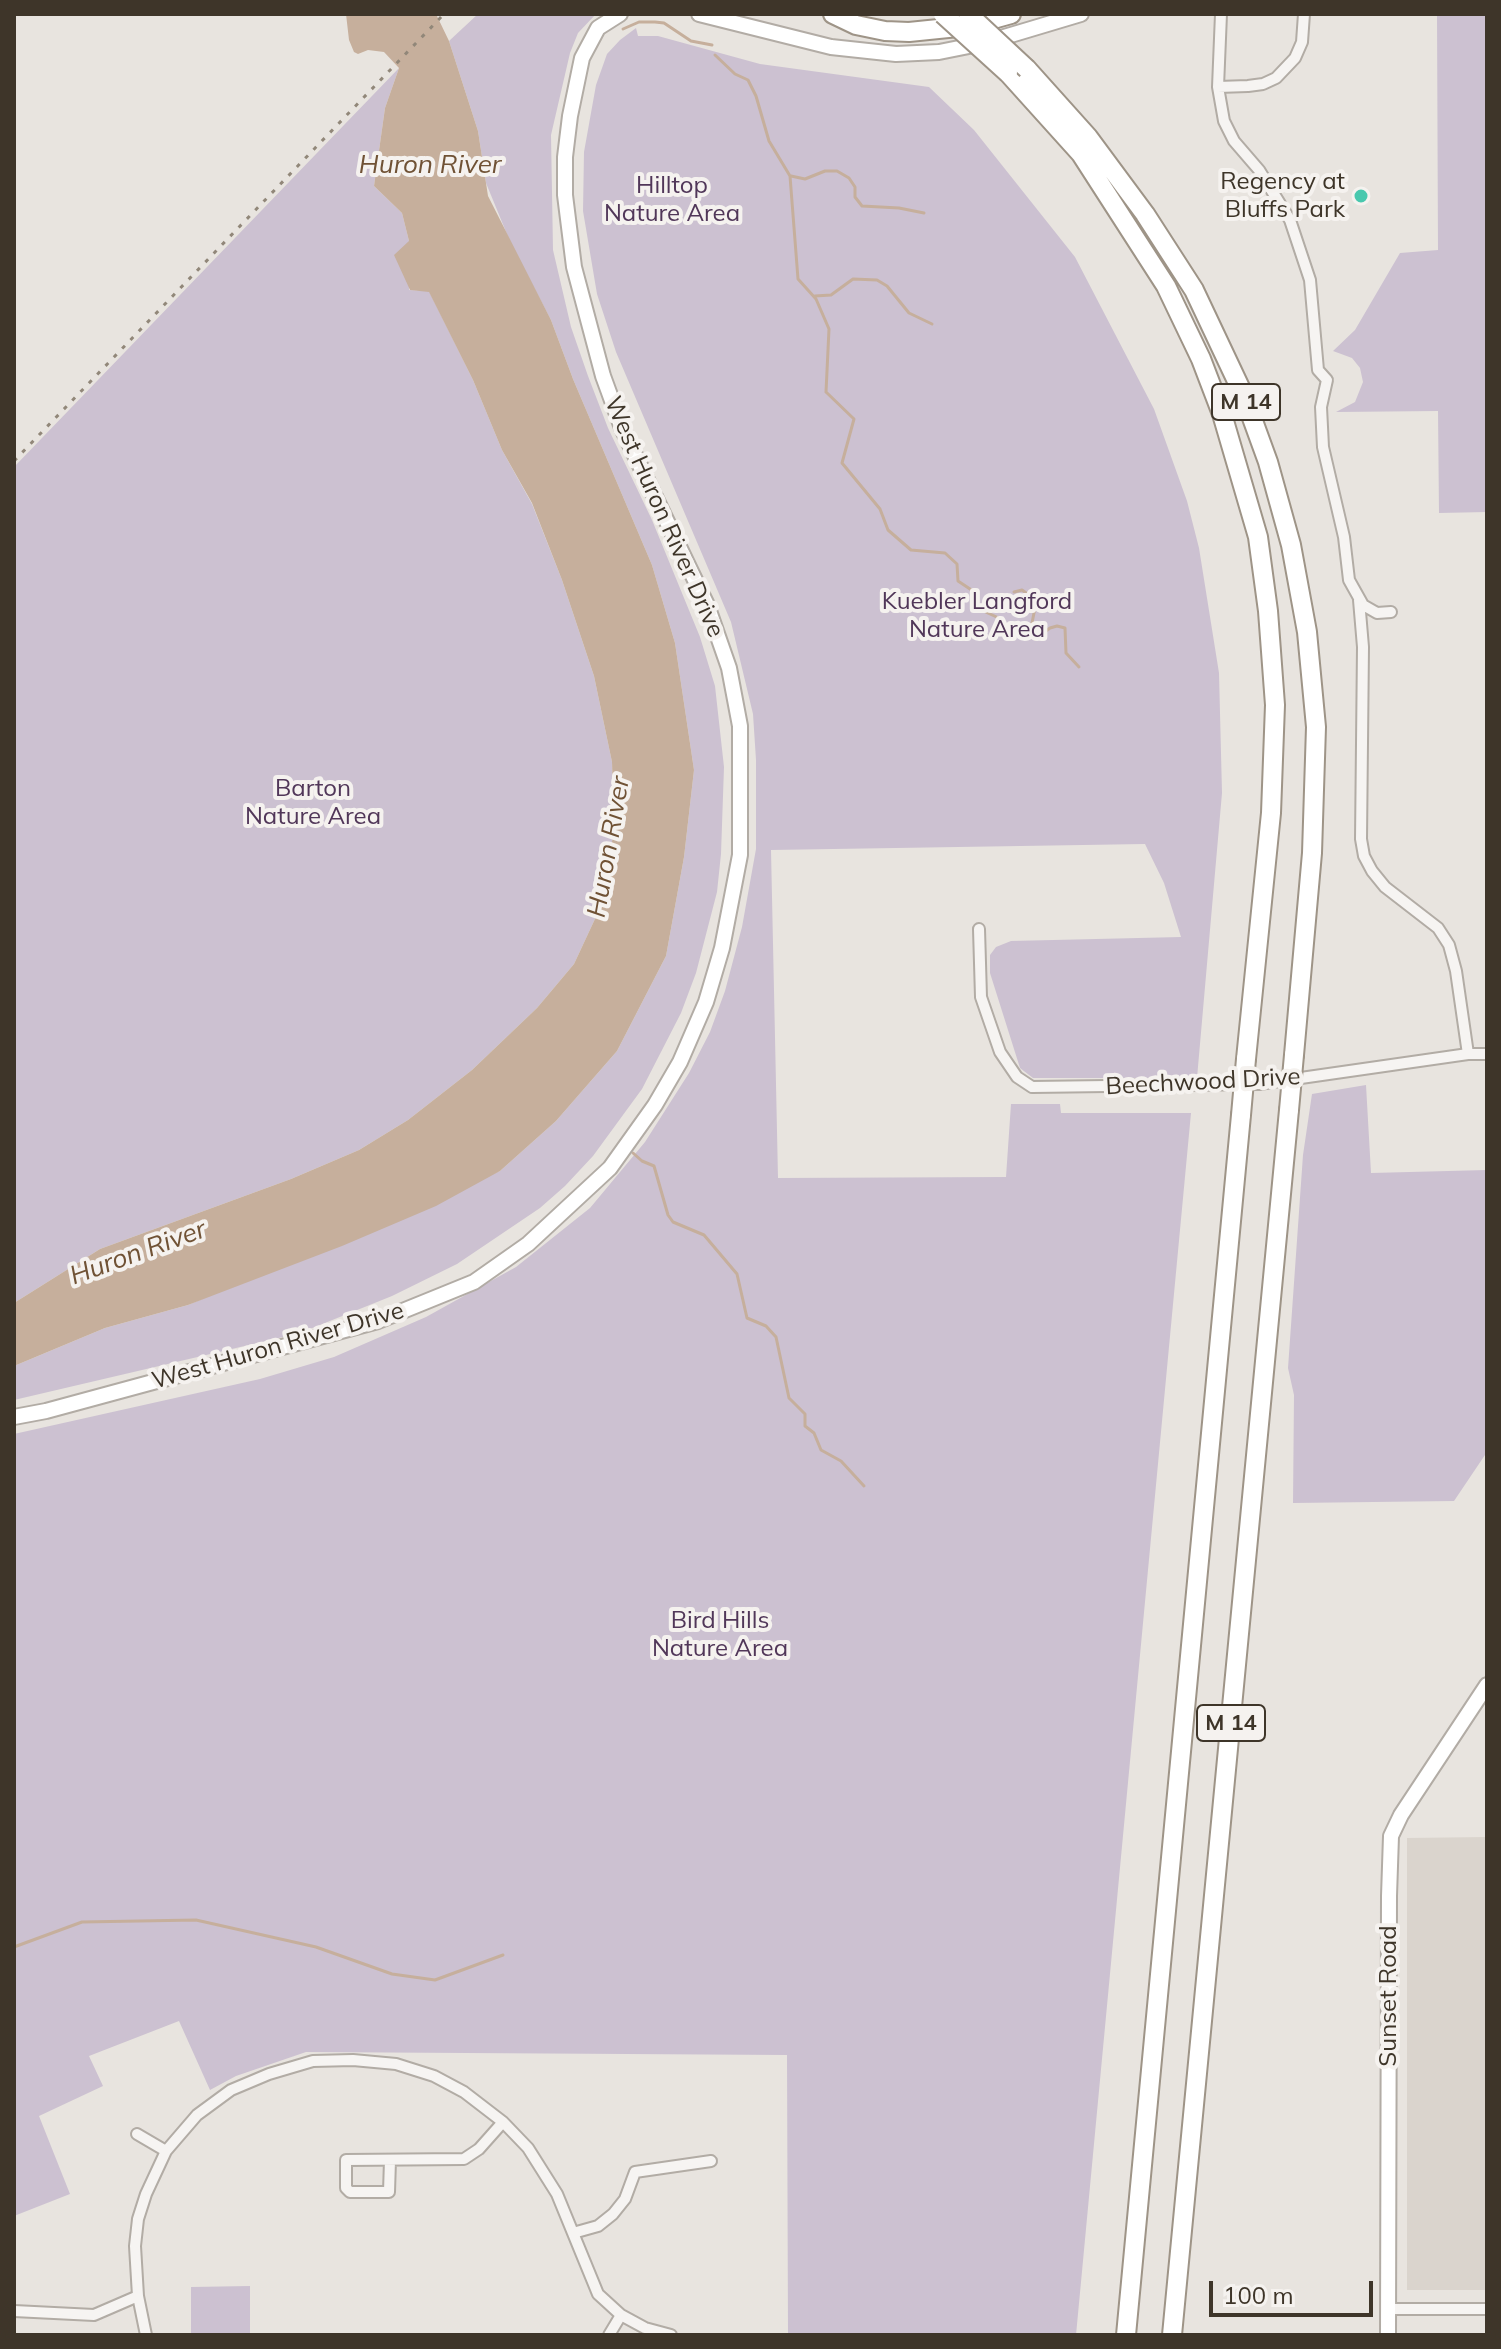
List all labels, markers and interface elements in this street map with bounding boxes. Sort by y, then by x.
water label: Huron River [359,149,501,181]
place label: Regency at Bluffs Park [1220,168,1345,224]
park label: Hilltop Nature Area [604,172,740,228]
marker: Regency at Bluffs Park [1352,187,1370,205]
road number: M 14 [1212,384,1280,420]
street label: West Huron River Drive [598,392,730,642]
park label: Kuebler Langford Nature Area [882,588,1072,644]
water label: Huron River [581,774,637,920]
park label: Barton Nature Area [245,775,381,831]
street label: Beechwood Drive [1105,1063,1301,1101]
water label: Huron River [66,1214,210,1292]
street label: West Huron River Drive [149,1296,407,1396]
park label: Bird Hills Nature Area [652,1607,788,1663]
road number: M 14 [1197,1705,1265,1741]
street label: Sunset Road [1375,1925,1403,2067]
scale bar [1213,2265,1377,2315]
text: 100 m [1223,2280,1294,2310]

